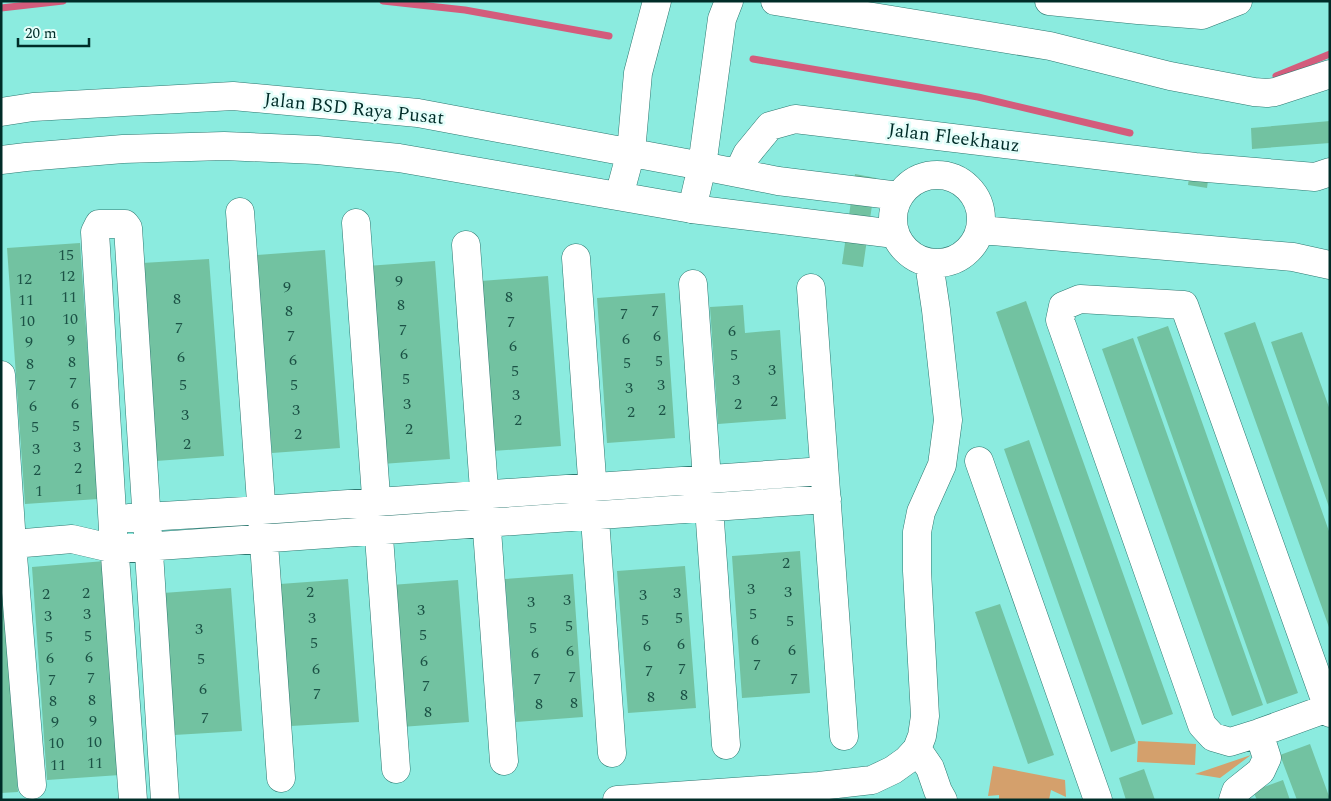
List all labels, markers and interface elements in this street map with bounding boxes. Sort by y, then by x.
scale bar [18,15,89,47]
text: 20 m [25,22,57,45]
street label: Jalan BSD Raya Pusat [263,85,446,133]
street label: Jalan Fleekhauz [886,116,1022,160]
house number: 15 [58,243,74,267]
house number: 12 [59,264,75,288]
house number: 12 [16,267,32,291]
house number: 9 [395,269,403,293]
house number: 9 [283,275,291,299]
house number: 11 [61,285,77,309]
house number: 8 [505,285,513,309]
house number: 8 [173,287,181,311]
house number: 11 [18,288,34,312]
house number: 8 [397,293,405,317]
house number: 8 [285,299,293,323]
house number: 7 [651,299,659,323]
house number: 7 [620,302,628,326]
house number: 10 [62,307,78,331]
house number: 10 [19,309,35,333]
house number: 7 [507,310,515,334]
house number: 7 [175,316,183,340]
house number: 7 [399,318,407,342]
house number: 6 [728,319,736,343]
house number: 7 [287,324,295,348]
house number: 6 [653,324,661,348]
house number: 6 [622,327,630,351]
house number: 9 [67,328,75,352]
house number: 9 [25,330,33,354]
house number: 6 [509,334,517,358]
house number: 6 [400,342,408,366]
house number: 5 [730,343,738,367]
house number: 6 [177,345,185,369]
house number: 6 [289,348,297,372]
house number: 5 [655,349,663,373]
house number: 8 [68,350,76,374]
house number: 5 [623,351,631,375]
house number: 8 [26,352,34,376]
house number: 3 [768,358,776,382]
house number: 5 [511,359,519,383]
house number: 5 [402,367,410,391]
house number: 3 [732,368,740,392]
house number: 7 [69,371,77,395]
house number: 7 [28,373,36,397]
house number: 5 [179,373,187,397]
house number: 5 [290,373,298,397]
house number: 3 [657,373,665,397]
house number: 3 [625,376,633,400]
house number: 3 [512,383,520,407]
house number: 2 [770,389,778,413]
house number: 6 [71,392,79,416]
house number: 3 [403,392,411,416]
house number: 2 [734,392,742,416]
house number: 6 [29,394,37,418]
house number: 3 [292,398,300,422]
house number: 2 [658,398,666,422]
house number: 2 [627,400,635,424]
house number: 3 [181,403,189,427]
house number: 2 [514,408,522,432]
house number: 5 [72,414,80,438]
house number: 5 [31,415,39,439]
house number: 2 [405,417,413,441]
house number: 2 [294,422,302,446]
house number: 2 [183,432,191,456]
house number: 3 [73,435,81,459]
house number: 3 [32,437,40,461]
house number: 2 [74,456,82,480]
house number: 2 [33,458,41,482]
house number: 1 [75,477,83,501]
house number: 1 [35,479,43,503]
house number: 2 [782,551,790,575]
house number: 3 [747,577,755,601]
house number: 2 [306,580,314,604]
house number: 3 [784,580,792,604]
house number: 2 [82,581,90,605]
house number: 3 [673,581,681,605]
house number: 2 [42,582,50,606]
house number: 3 [639,583,647,607]
house number: 3 [563,588,571,612]
house number: 3 [527,590,535,614]
house number: 3 [417,598,425,622]
house number: 3 [83,602,91,626]
house number: 5 [749,602,757,626]
house number: 3 [44,604,52,628]
house number: 3 [308,606,316,630]
house number: 5 [675,606,683,630]
house number: 5 [641,608,649,632]
house number: 5 [786,609,794,633]
house number: 5 [565,614,573,638]
house number: 5 [529,616,537,640]
house number: 3 [195,617,203,641]
house number: 5 [419,623,427,647]
house number: 5 [84,624,92,648]
house number: 5 [45,625,53,649]
house number: 6 [751,628,759,652]
house number: 5 [310,631,318,655]
house number: 6 [677,632,685,656]
house number: 6 [643,634,651,658]
house number: 6 [788,638,796,662]
house number: 6 [566,639,574,663]
house number: 6 [531,641,539,665]
house number: 6 [85,645,93,669]
house number: 6 [46,646,54,670]
house number: 5 [197,647,205,671]
house number: 6 [420,649,428,673]
house number: 7 [753,653,761,677]
house number: 6 [312,657,320,681]
house number: 7 [678,657,686,681]
house number: 7 [645,659,653,683]
house number: 7 [568,665,576,689]
house number: 7 [87,666,95,690]
house number: 7 [533,667,541,691]
house number: 7 [790,667,798,691]
house number: 7 [48,668,56,692]
house number: 7 [422,674,430,698]
house number: 6 [199,677,207,701]
house number: 7 [313,682,321,706]
house number: 8 [680,683,688,707]
house number: 8 [647,685,655,709]
house number: 8 [88,688,96,712]
house number: 8 [49,689,57,713]
house number: 8 [570,691,578,715]
house number: 8 [535,692,543,716]
house number: 8 [424,700,432,724]
house number: 7 [201,706,209,730]
house number: 9 [89,709,97,733]
house number: 9 [51,710,59,734]
house number: 10 [86,730,102,754]
house number: 10 [48,731,64,755]
house number: 11 [87,751,103,775]
house number: 11 [50,753,66,777]

